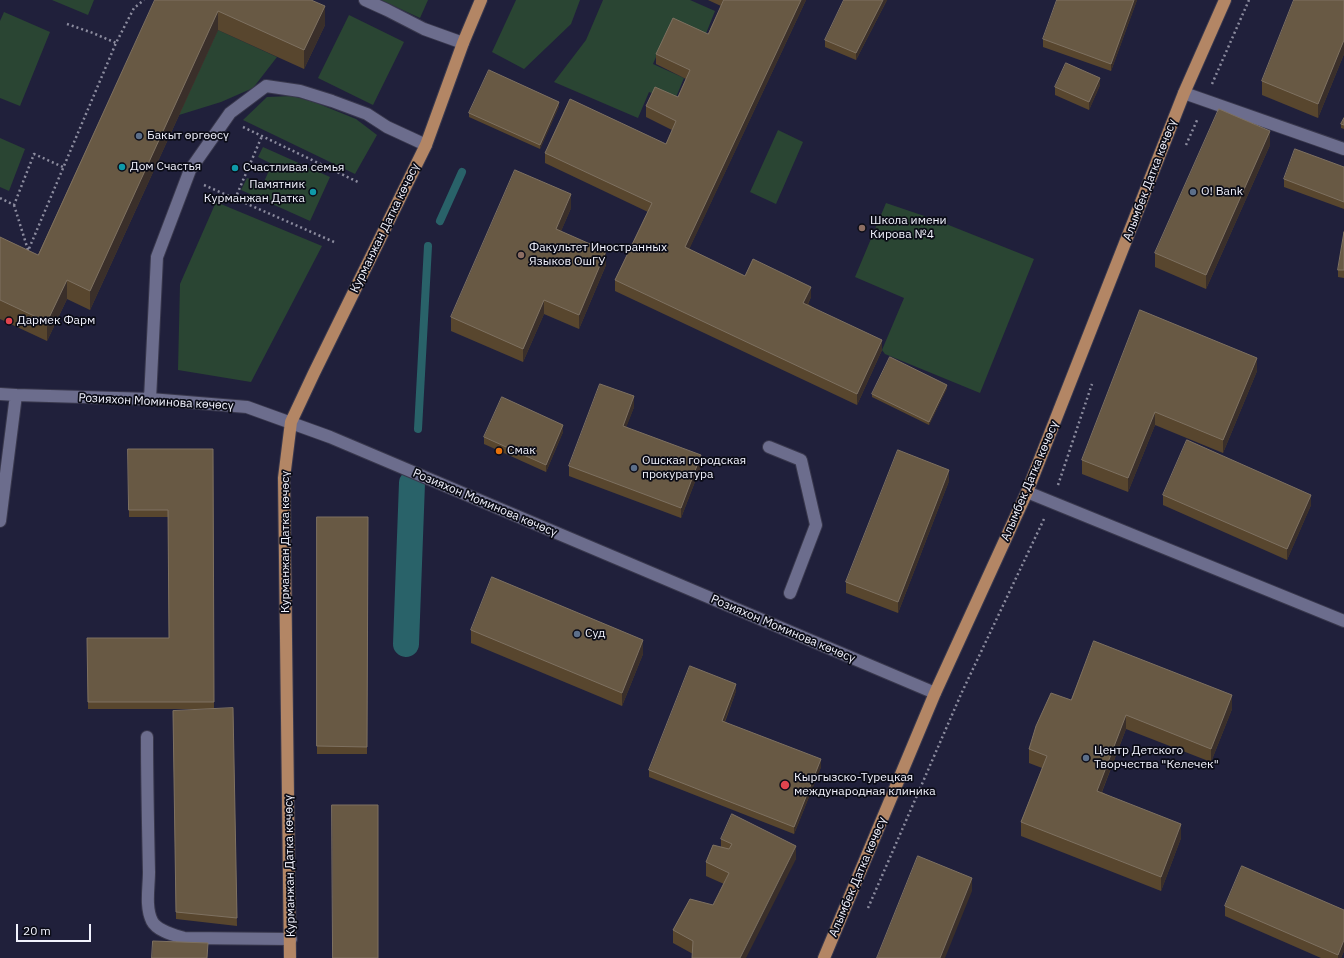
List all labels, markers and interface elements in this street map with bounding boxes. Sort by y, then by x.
street label: Алымбек Датка көчөсү [1120,117,1180,243]
place label: Бакыт өргөөсү [147,129,229,143]
marker: Бакыт өргөөсү [134,131,144,141]
place label: Дом Счастья [130,160,201,174]
place label: Счастливая семья [243,161,344,175]
street label: Курманжан Датка көчөсү [347,161,423,295]
marker: Дом Счастья [117,162,127,172]
marker: Счастливая семья [230,163,240,173]
place label: Памятник Курманжан Датка [204,178,305,206]
place label: О! Bank [1201,185,1243,199]
marker: Памятник Курманжан Датка [308,187,318,197]
marker: О! Bank [1188,187,1198,197]
place label: Школа имени Кирова №4 [870,214,947,242]
marker: Школа имени Кирова №4 [857,223,867,233]
place label: Факультет Иностранных Языков ОшГУ [529,241,667,269]
marker: Факультет Иностранных Языков ОшГУ [516,250,526,260]
place label: Дармек Фарм [17,314,95,328]
marker: Дармек Фарм [4,316,14,326]
street label: Розияхон Моминова көчөсү [78,391,234,413]
street label: Алымбек Датка көчөсү [998,419,1062,543]
place label: Смак [507,444,536,458]
marker: Смак [494,446,504,456]
place label: Ошская городская прокуратура [642,454,746,482]
marker: Ошская городская прокуратура [629,463,639,473]
street label: Розияхон Моминова көчөсү [411,466,559,540]
street label: Курманжан Датка көчөсү [279,471,293,613]
street label: Розияхон Моминова көчөсү [709,592,857,666]
place label: Суд [585,627,605,641]
marker: Суд [572,629,582,639]
place label: Центр Детского Творчества "Келечек" [1094,744,1219,772]
marker: Центр Детского Творчества "Келечек" [1081,753,1091,763]
place label: Кыргызско-Турецкая международная клиника [794,771,936,799]
marker: Кыргызско-Турецкая международная клиника [779,779,791,791]
street label: Курманжан Датка көчөсү [282,795,298,937]
street label: Алымбек Датка көчөсү [826,815,890,939]
scale bar [18,916,93,942]
text: 20 m [23,923,51,938]

